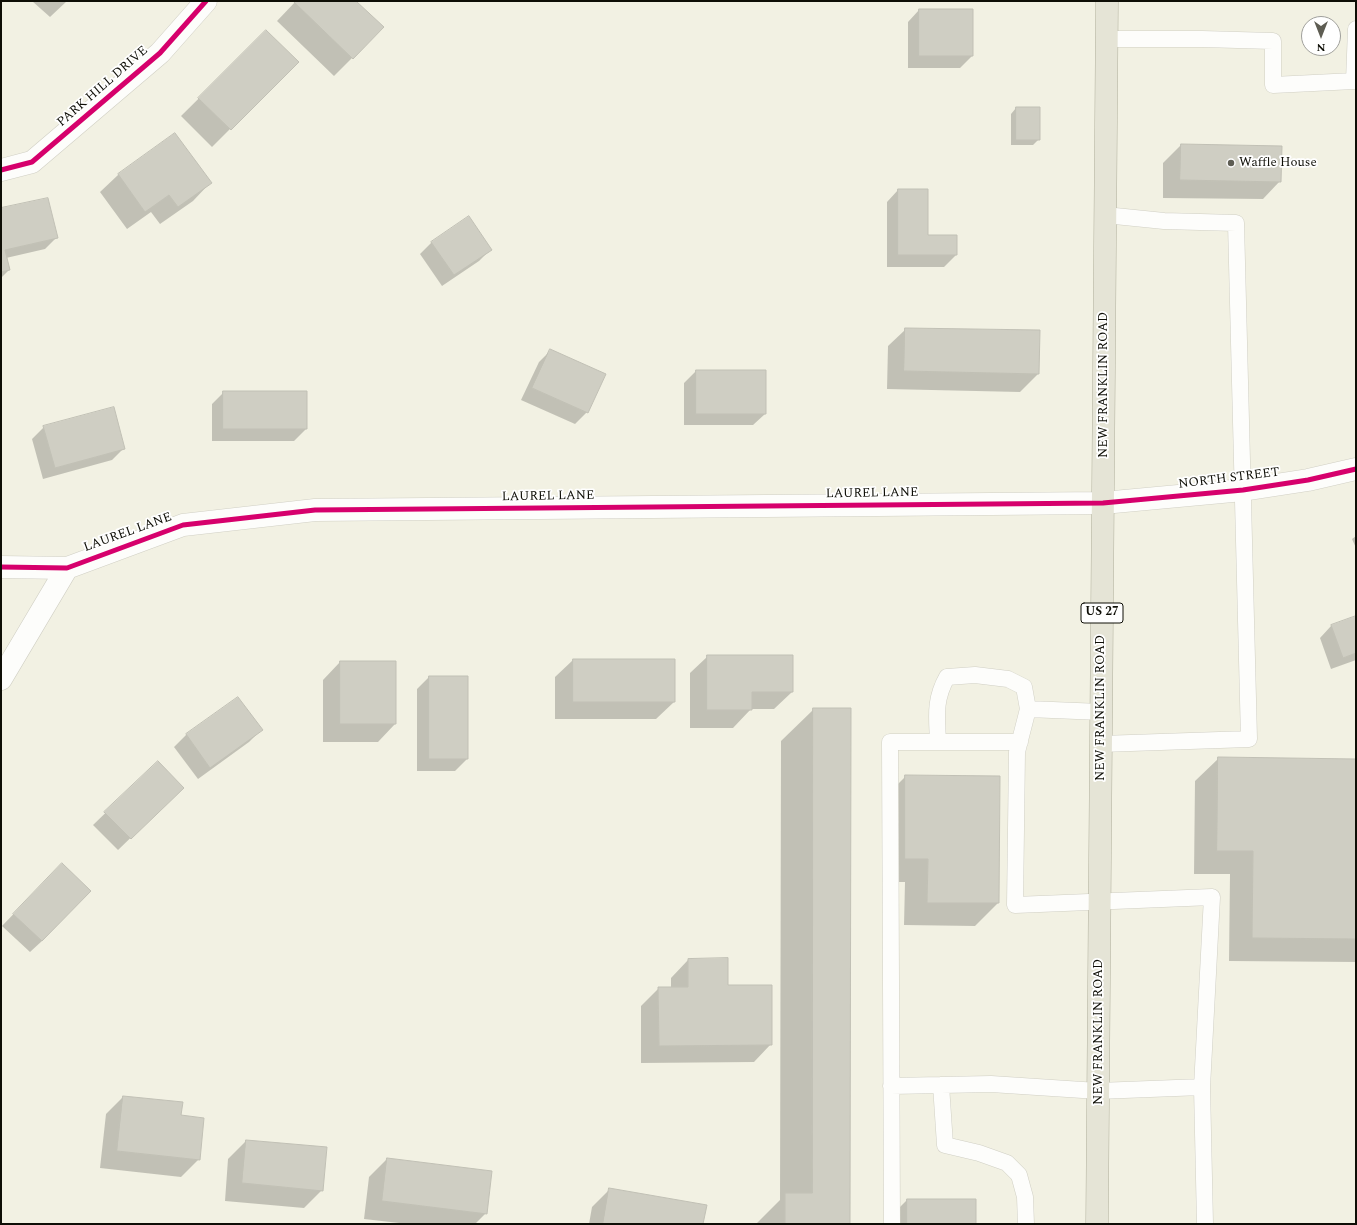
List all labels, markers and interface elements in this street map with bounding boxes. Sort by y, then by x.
north arrow [1301,16,1341,56]
text: N [1317,39,1326,56]
street label: PARK HILL DRIVE [54,43,152,131]
place label: Waffle House [1239,155,1317,171]
marker: Waffle House [1226,158,1236,168]
street label: NEW FRANKLIN ROAD [1096,312,1112,458]
street label: NORTH STREET [1178,465,1280,493]
street label: LAUREL LANE [826,485,918,503]
street label: LAUREL LANE [502,488,594,506]
street label: LAUREL LANE [82,510,174,556]
road number: US 27 [1081,603,1123,623]
street label: NEW FRANKLIN ROAD [1093,635,1109,781]
street label: NEW FRANKLIN ROAD [1091,959,1107,1105]

